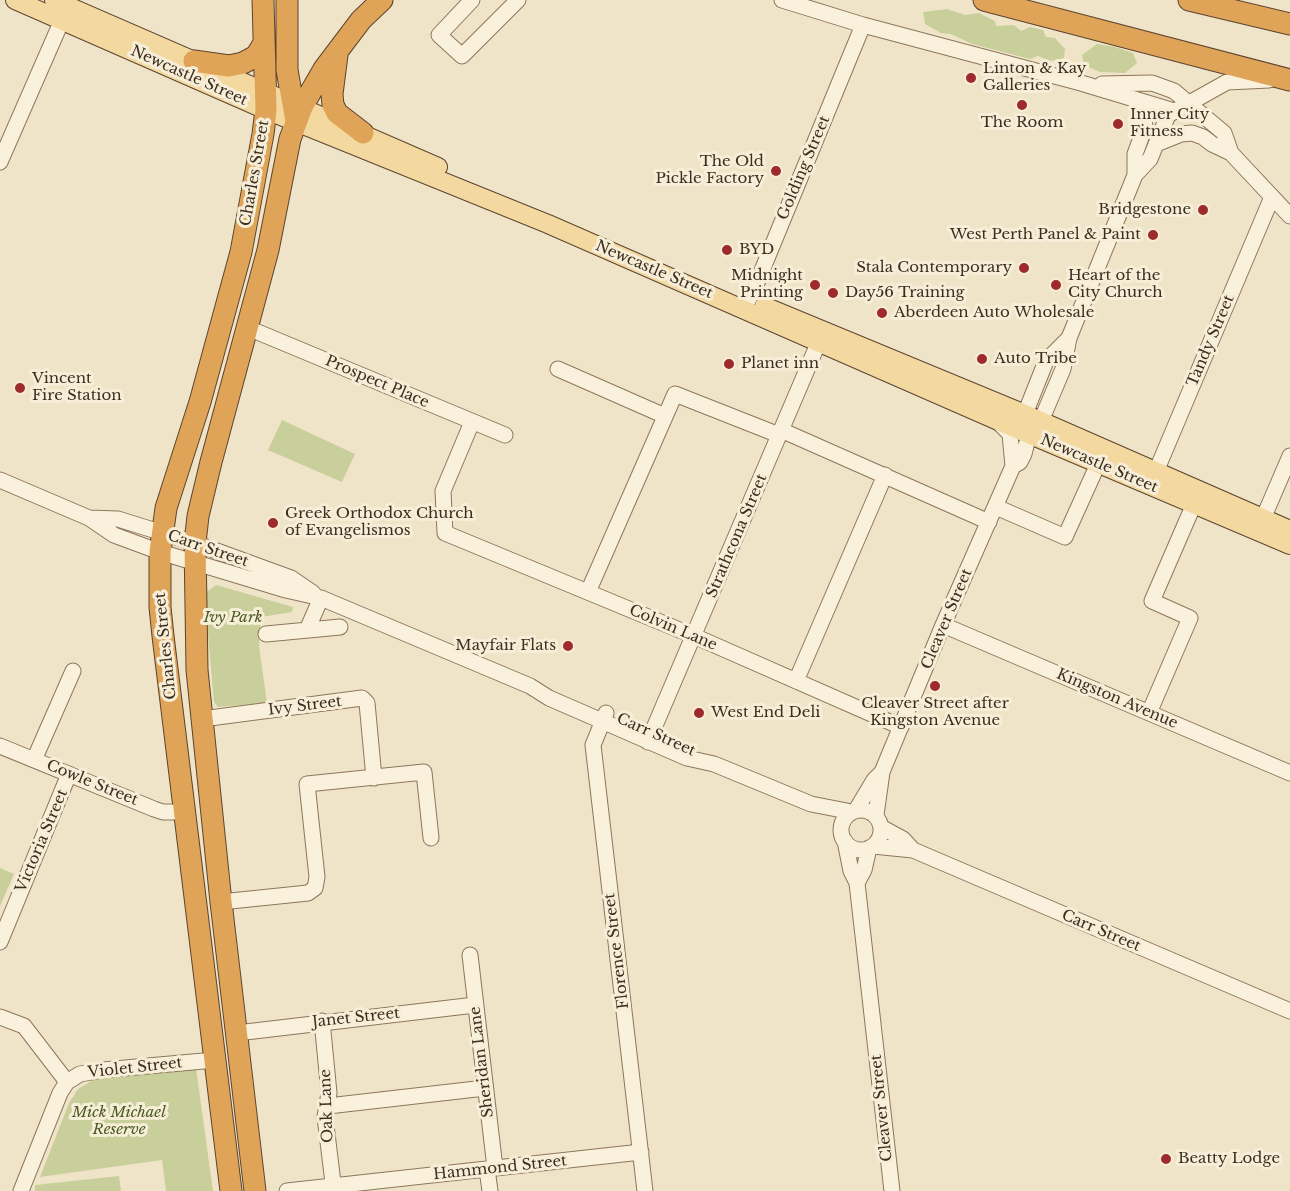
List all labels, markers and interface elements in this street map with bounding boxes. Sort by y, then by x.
street label: Newcastle Street [128,42,250,110]
place label: Linton & Kay Galleries [983,60,1086,95]
marker: Linton & Kay Galleries [964,71,978,85]
marker: The Room [1015,98,1029,112]
place label: Inner City Fitness [1130,106,1209,141]
street label: Golding Street [774,113,834,223]
place label: The Room [981,114,1063,132]
marker: Inner City Fitness [1111,117,1125,131]
street label: Charles Street [237,118,273,228]
place label: The Old Pickle Factory [655,153,764,188]
marker: The Old Pickle Factory [769,164,783,178]
place label: Bridgestone [1098,201,1191,219]
marker: Bridgestone [1196,203,1210,217]
place label: West Perth Panel & Paint [950,226,1141,244]
marker: West Perth Panel & Paint [1146,228,1160,242]
street label: Newcastle Street [593,237,715,303]
place label: BYD [739,241,774,259]
marker: BYD [720,243,734,257]
place label: Stala Contemporary [856,259,1012,277]
marker: Stala Contemporary [1017,261,1031,275]
place label: Midnight Printing [731,267,803,302]
place label: Heart of the City Church [1068,267,1162,302]
marker: Midnight Printing [808,278,822,292]
marker: Heart of the City Church [1049,278,1063,292]
place label: Day56 Training [845,284,965,302]
marker: Day56 Training [826,286,840,300]
street label: Tandy Street [1184,292,1238,390]
place label: Aberdeen Auto Wholesale [894,304,1094,322]
marker: Aberdeen Auto Wholesale [875,306,889,320]
place label: Auto Tribe [994,350,1077,368]
street label: Prospect Place [322,352,432,412]
marker: Auto Tribe [975,352,989,366]
place label: Planet inn [741,355,819,373]
marker: Planet inn [722,357,736,371]
place label: Vincent Fire Station [32,370,122,405]
marker: Vincent Fire Station [13,381,27,395]
street label: Newcastle Street [1038,431,1160,497]
street label: Strathcona Street [703,471,771,601]
place label: Greek Orthodox Church of Evangelismos [285,505,474,540]
marker: Greek Orthodox Church of Evangelismos [266,516,280,530]
street label: Carr Street [165,527,251,571]
street label: Cleaver Street [918,566,976,672]
street label: Charles Street [151,592,181,700]
street label: Colvin Lane [626,601,720,655]
park label: Ivy Park [204,609,262,627]
place label: Mayfair Flats [455,637,556,655]
marker: Mayfair Flats [561,639,575,653]
street label: Kingston Avenue [1054,665,1180,733]
marker: Cleaver Street after Kingston Avenue [928,679,942,693]
street label: Ivy Street [267,693,343,719]
place label: Cleaver Street after Kingston Avenue [861,695,1009,730]
place label: West End Deli [711,704,820,722]
marker: West End Deli [692,706,706,720]
street label: Carr Street [614,710,698,760]
street label: Cowle Street [44,756,140,810]
street label: Victoria Street [12,787,72,895]
street label: Florence Street [601,892,633,1010]
street label: Carr Street [1059,906,1143,956]
street label: Janet Street [311,1004,401,1032]
street label: Sheridan Lane [466,1005,498,1119]
street label: Violet Street [87,1054,183,1082]
street label: Cleaver Street [867,1054,897,1162]
street label: Oak Lane [317,1069,337,1143]
park label: Mick Michael Reserve [72,1104,166,1139]
place label: Beatty Lodge [1178,1150,1280,1168]
street label: Hammond Street [432,1152,568,1184]
marker: Beatty Lodge [1159,1152,1173,1166]

